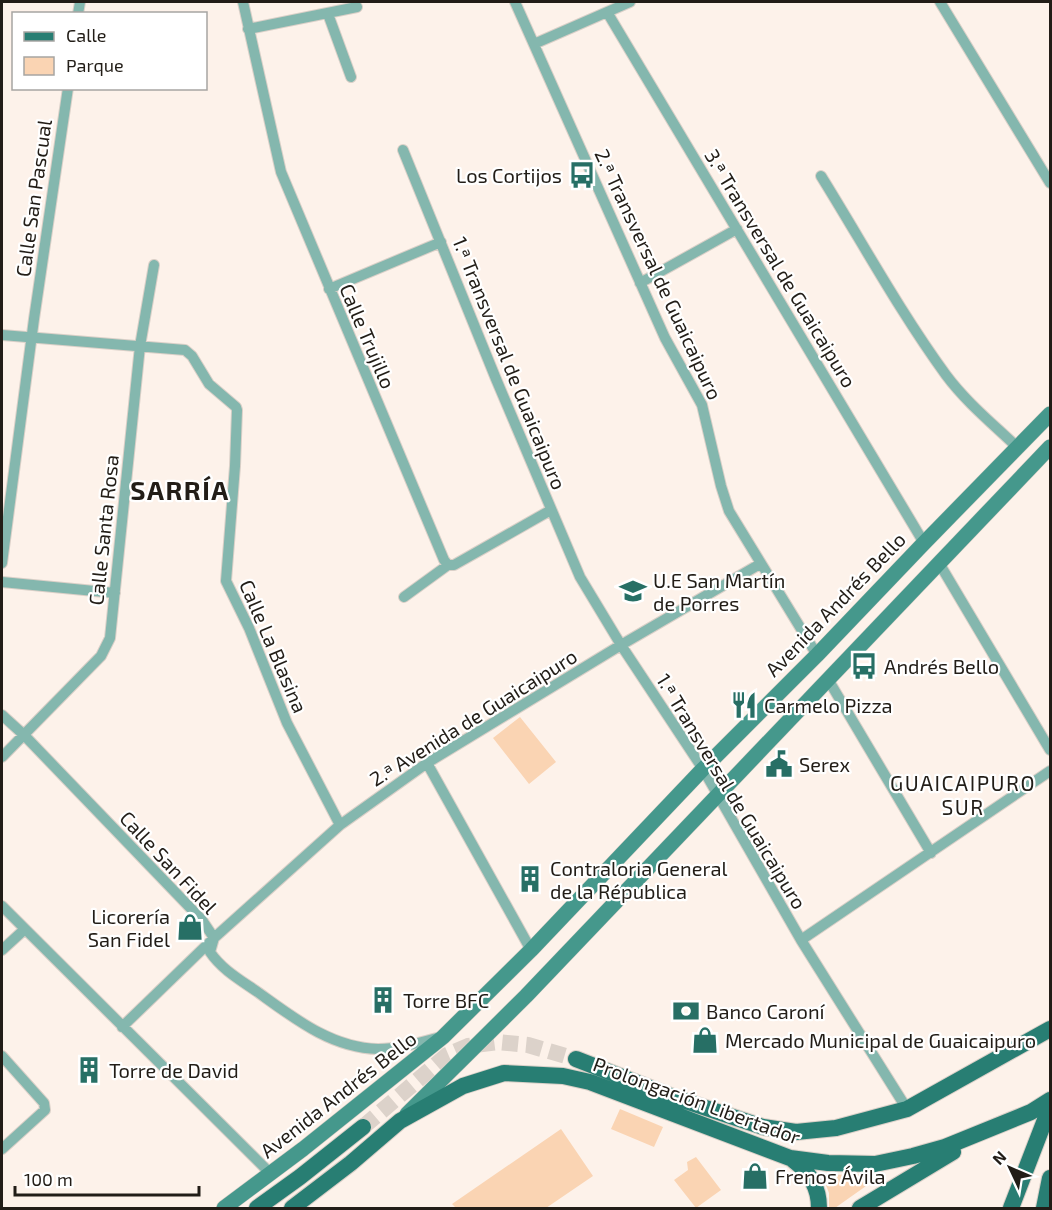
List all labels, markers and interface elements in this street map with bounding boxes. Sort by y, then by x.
legend [12,12,207,90]
text: Calle [66,24,107,46]
text: Parque [66,54,124,76]
street label: Calle San Pascual [10,118,56,278]
street label: 2.ª Transversal de Guaicaipuro [590,145,728,403]
street label: 3.ª Transversal de Guaicaipuro [700,145,862,391]
bus stop icon: Los Cortijos [567,160,597,190]
place label: Los Cortijos [456,163,562,187]
street label: 1.ª Transversal de Guaicaipuro [448,233,572,493]
street label: Calle Trujillo [335,280,401,392]
street label: Calle Santa Rosa [83,454,123,606]
district label: SARRÍA [130,474,230,505]
street label: Avenida Andrés Bello [760,527,910,681]
place label: U.E San Martín de Porres [653,568,785,615]
street label: Calle La Blasina [235,576,313,716]
school or university icon: U.E San Martín de Porres [618,576,648,606]
street label: 2.ª Avenida de Guaicaipuro [365,643,581,791]
bus stop icon: Andrés Bello [849,651,879,681]
place label: Andrés Bello [884,654,999,678]
street label: 1.ª Transversal de Guaicaipuro [652,669,812,913]
restaurant icon: Carmelo Pizza [729,690,759,720]
place label: Carmelo Pizza [764,693,893,717]
public building icon: Serex [764,749,794,779]
place label: Serex [799,752,850,776]
district label: GUAICAIPURO SUR [890,770,1036,819]
street label: Calle San Fidel [115,806,223,918]
place label: Contraloria General de la Républica [550,856,727,903]
building icon: Contraloria General de la Républica [515,864,545,894]
place label: Licorería San Fidel [88,904,170,951]
shop icon: Licorería San Fidel [175,912,205,942]
building icon: Torre BFC [368,985,398,1015]
place label: Torre BFC [403,988,489,1012]
bank icon: Banco Caroní [671,996,701,1026]
place label: Banco Caroní [706,999,826,1023]
shop icon: Mercado Municipal de Guaicaipuro [690,1025,720,1055]
street label: Avenida Andrés Bello [255,1026,421,1162]
place label: Mercado Municipal de Guaicaipuro [725,1028,1036,1052]
street label: Prolongación Libertador [590,1051,804,1149]
building icon: Torre de David [74,1055,104,1085]
place label: Torre de David [109,1058,239,1082]
north arrow [980,1138,1040,1198]
text: N [988,1146,1010,1168]
scale bar [15,1159,200,1197]
shop icon: Frenos Ávila [740,1161,770,1191]
place label: Frenos Ávila [775,1164,886,1188]
text: 100 m [24,1168,73,1190]

